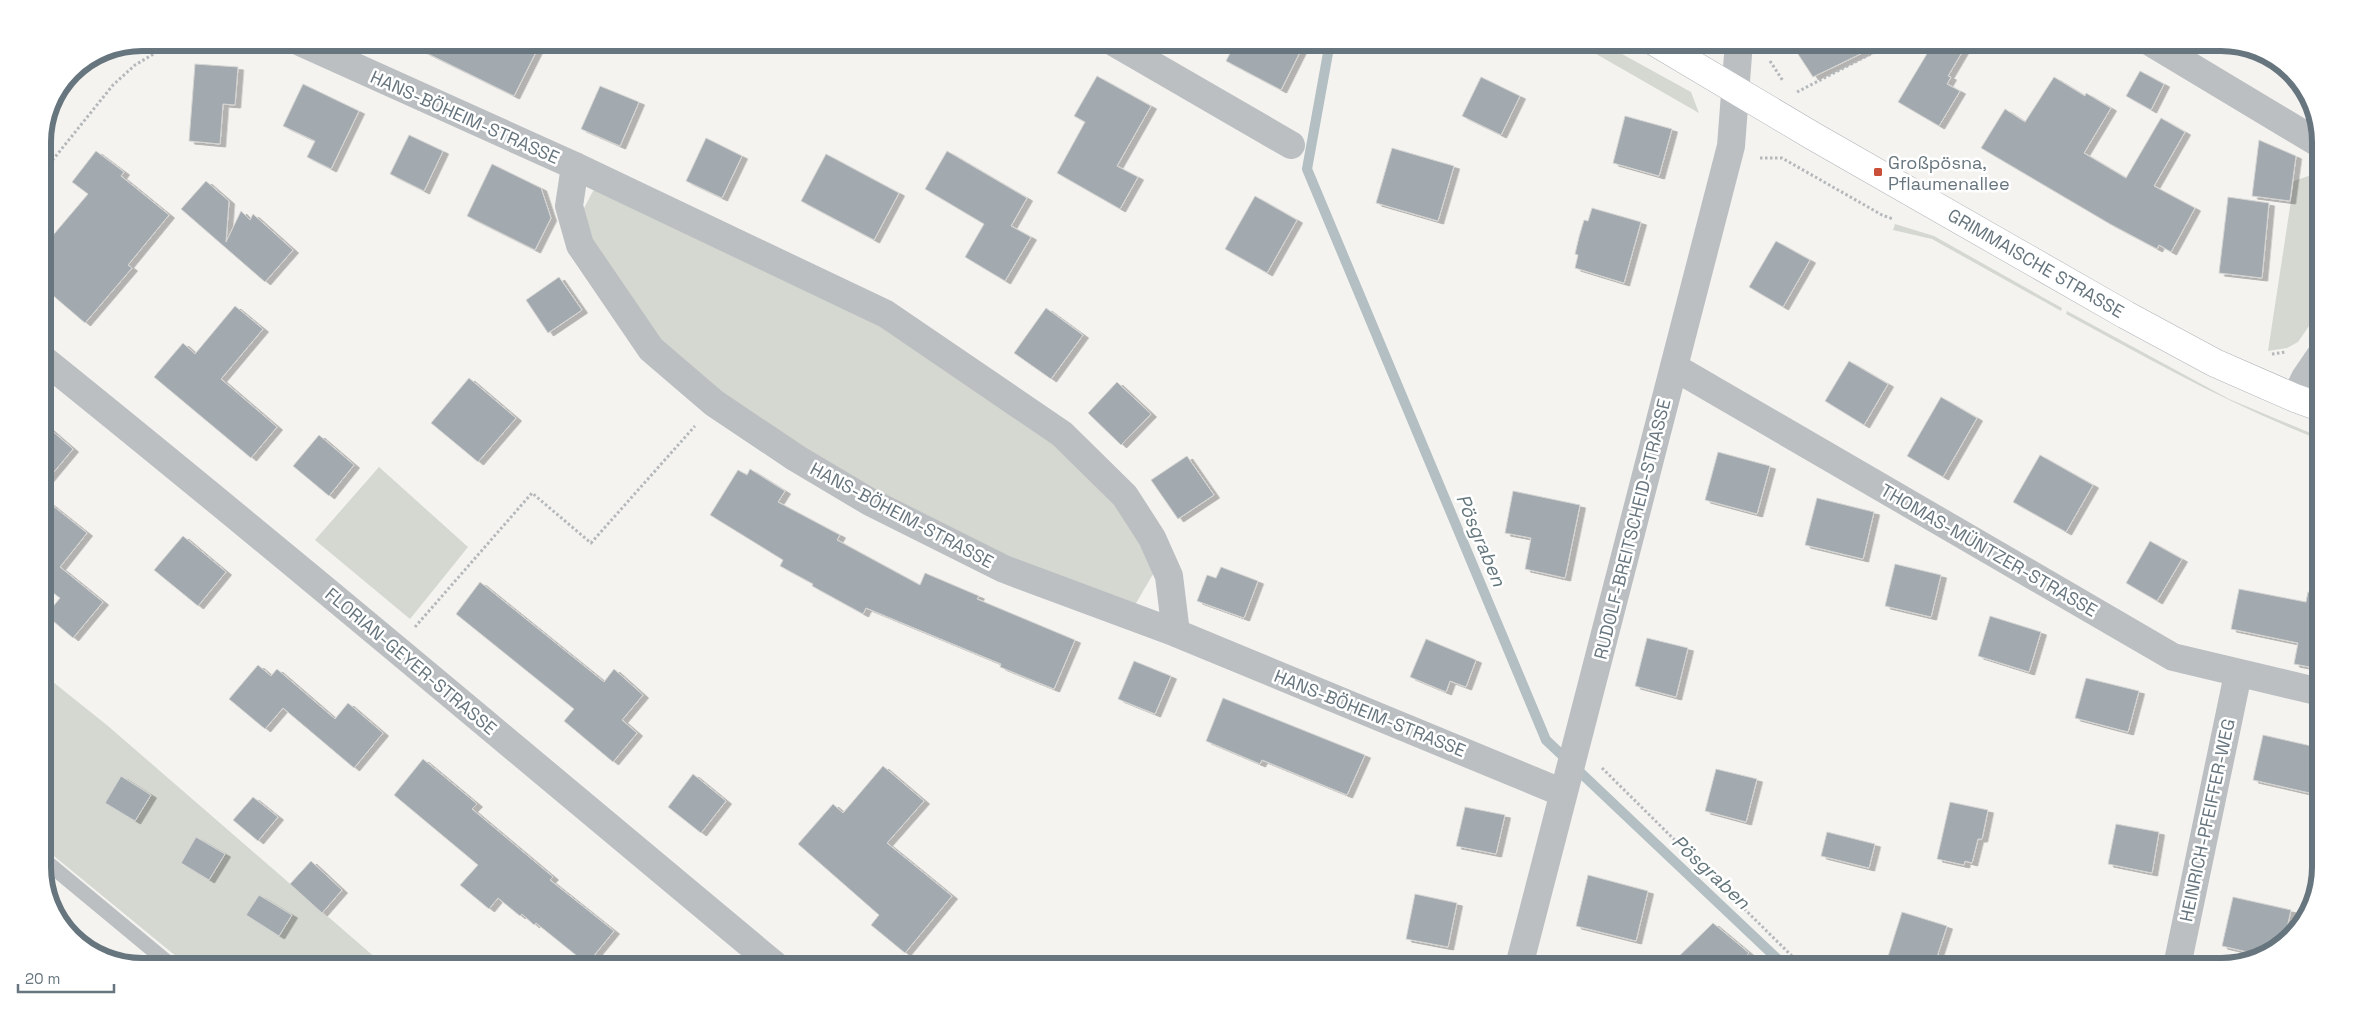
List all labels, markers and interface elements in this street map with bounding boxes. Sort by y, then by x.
street label: HANS-BÖHEIM-STRASSE [367,65,563,169]
place label: Großpösna, Pflaumenallee [1888,151,2010,195]
marker: Großpösna, Pflaumenallee [1872,166,1884,178]
street label: GRIMMAISCHE STRASSE [1944,203,2128,323]
street label: RUDOLF-BREITSCHEID-STRASSE [1588,396,1676,662]
street label: HANS-BÖHEIM-STRASSE [806,457,998,573]
street label: THOMAS-MÜNTZER-STRASSE [1876,478,2102,622]
water label: Pösgraben [1450,490,1512,590]
street label: FLORIAN-GEYER-STRASSE [320,582,502,740]
street label: HANS-BÖHEIM-STRASSE [1271,664,1469,762]
street label: HEINRICH-PFEIFFER-WEG [2174,716,2240,924]
water label: Pösgraben [1667,829,1756,915]
scale bar [18,962,114,994]
text: 20 m [25,969,60,988]

